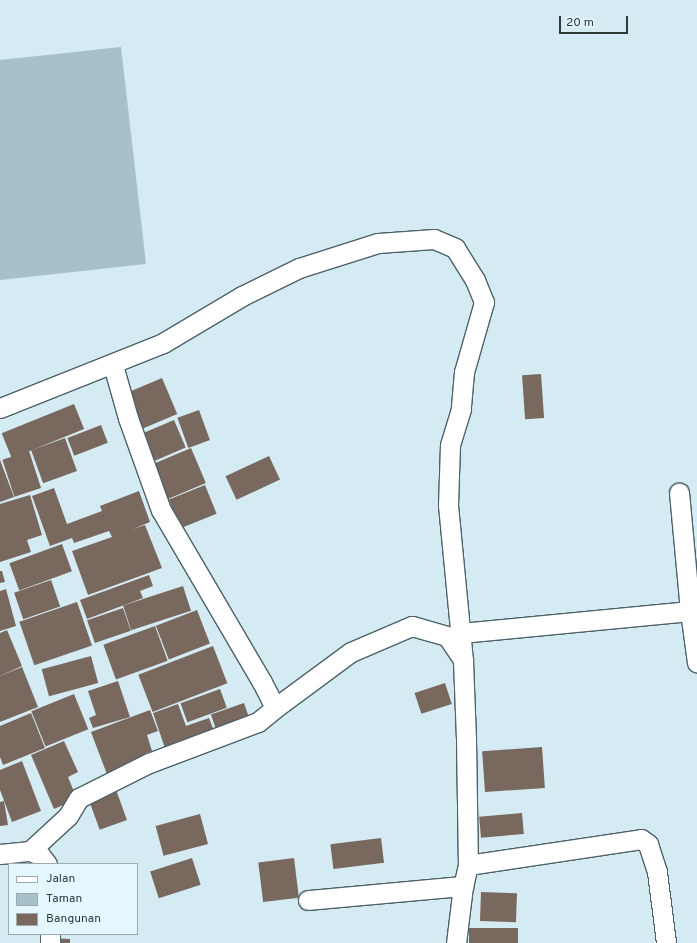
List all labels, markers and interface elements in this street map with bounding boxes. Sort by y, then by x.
scale bar [561,8,630,34]
text: 20 m [566,15,594,31]
legend [8,863,138,935]
text: Jalan [46,871,75,887]
text: Taman [46,891,82,907]
text: Bangunan [46,911,101,927]

